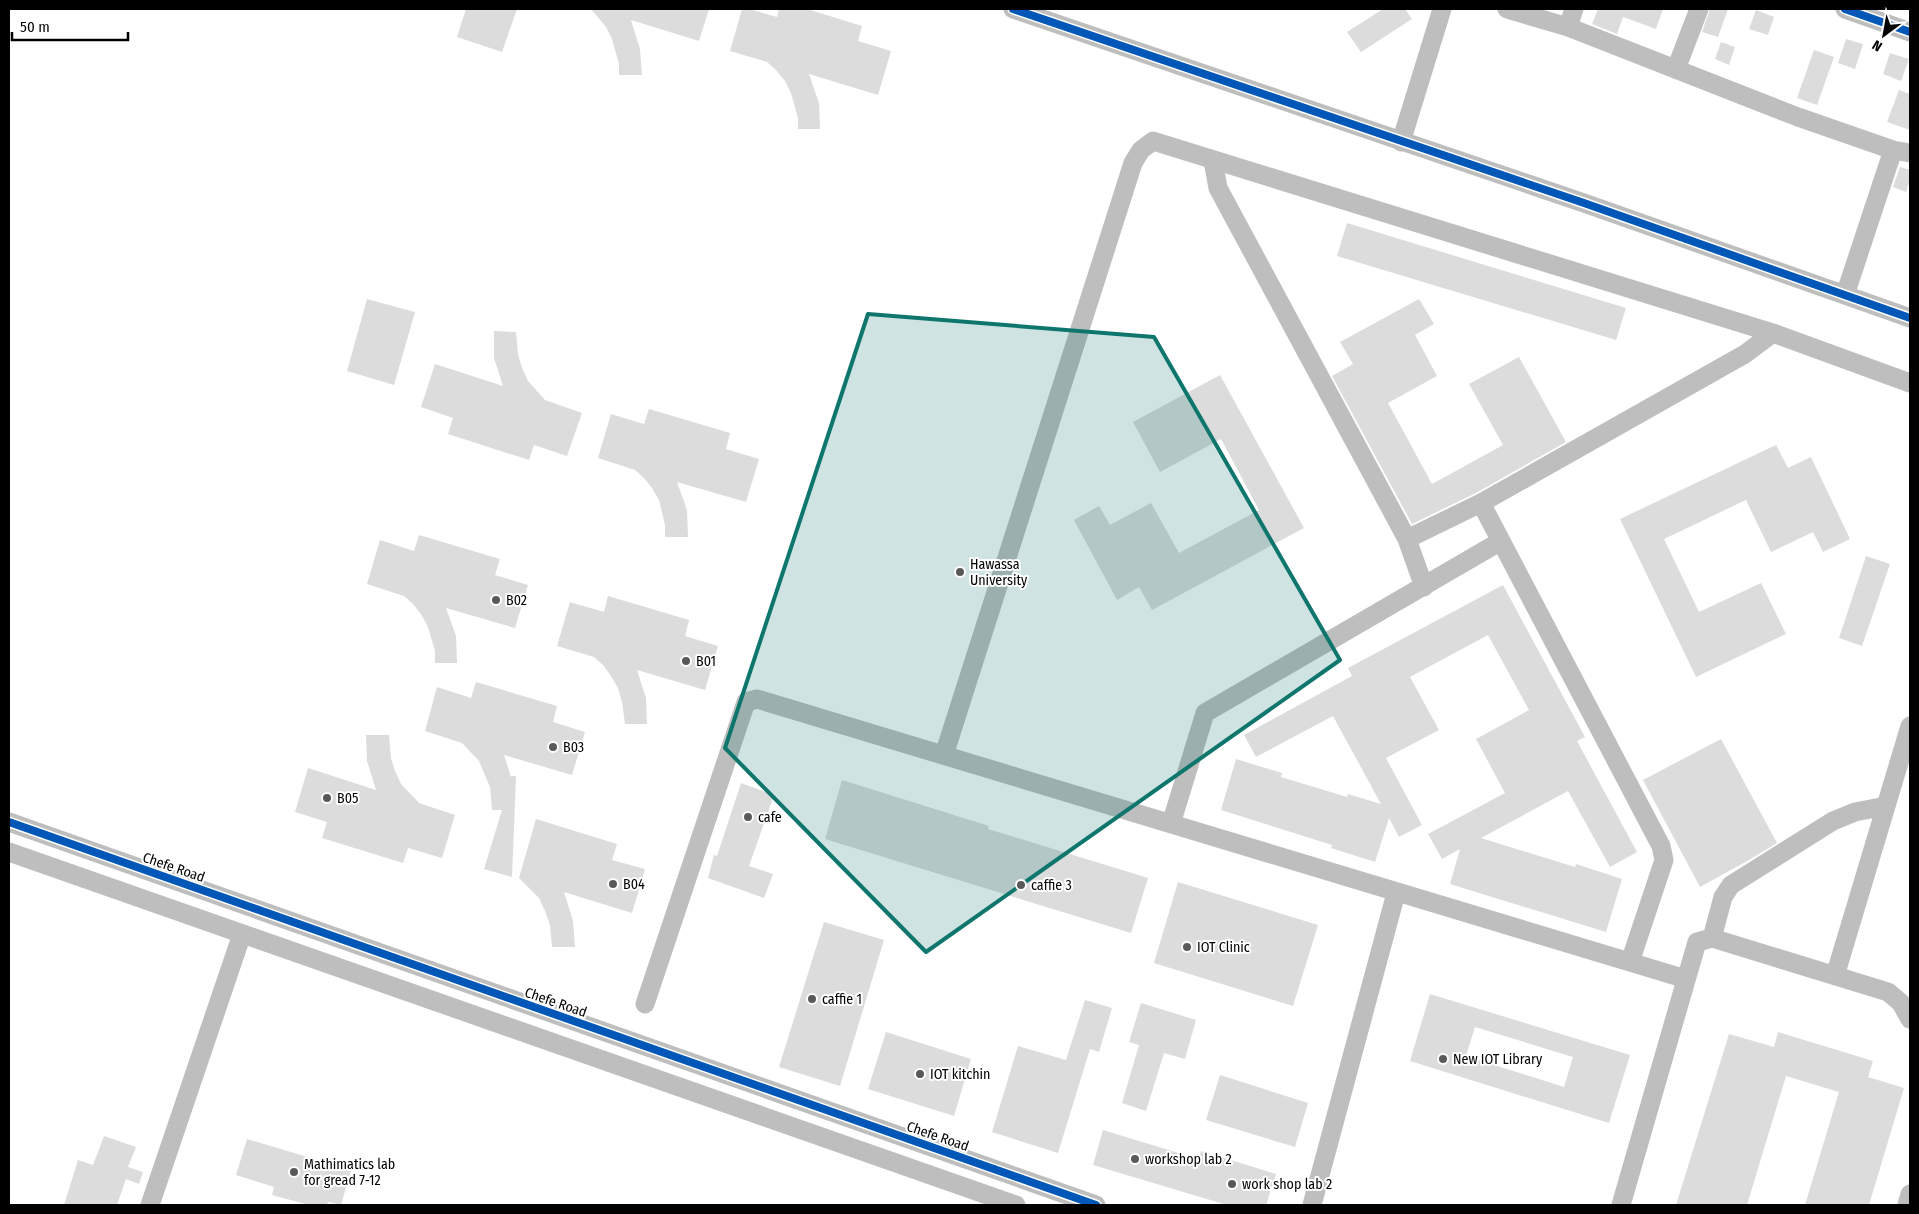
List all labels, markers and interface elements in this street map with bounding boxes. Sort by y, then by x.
scale bar [12,10,129,42]
north arrow [1859,10,1909,60]
text: 50 m [20,18,50,36]
text: N [1869,36,1885,55]
place label: Hawassa University [970,556,1028,589]
marker: Hawassa University [954,566,966,578]
place label: B02 [506,592,527,609]
marker: B02 [490,594,502,606]
place label: B01 [696,653,716,670]
marker: B01 [680,655,692,667]
place label: B03 [563,739,584,756]
marker: B03 [547,741,559,753]
place label: B05 [337,790,358,807]
marker: B05 [321,792,333,804]
place label: cafe [758,809,782,826]
marker: cafe [742,811,754,823]
street label: Chefe Road [141,849,207,886]
place label: B04 [623,876,645,893]
place label: caffie 3 [1031,877,1072,894]
marker: B04 [607,878,619,890]
marker: caffie 3 [1015,879,1027,891]
place label: IOT Clinic [1197,939,1250,956]
marker: IOT Clinic [1181,941,1193,953]
street label: Chefe Road [523,984,589,1021]
place label: caffie 1 [822,991,862,1008]
marker: caffie 1 [806,993,818,1005]
place label: New IOT Library [1453,1051,1543,1068]
marker: New IOT Library [1437,1053,1449,1065]
place label: IOT kitchin [930,1066,990,1083]
marker: IOT kitchin [914,1068,926,1080]
street label: Chefe Road [905,1118,971,1155]
place label: workshop lab 2 [1145,1151,1232,1168]
marker: workshop lab 2 [1129,1153,1141,1165]
place label: Mathimatics lab for gread 7-12 [304,1156,395,1189]
marker: Mathimatics lab for gread 7-12 [288,1166,300,1178]
place label: work shop lab 2 [1242,1176,1332,1193]
marker: work shop lab 2 [1226,1178,1238,1190]

